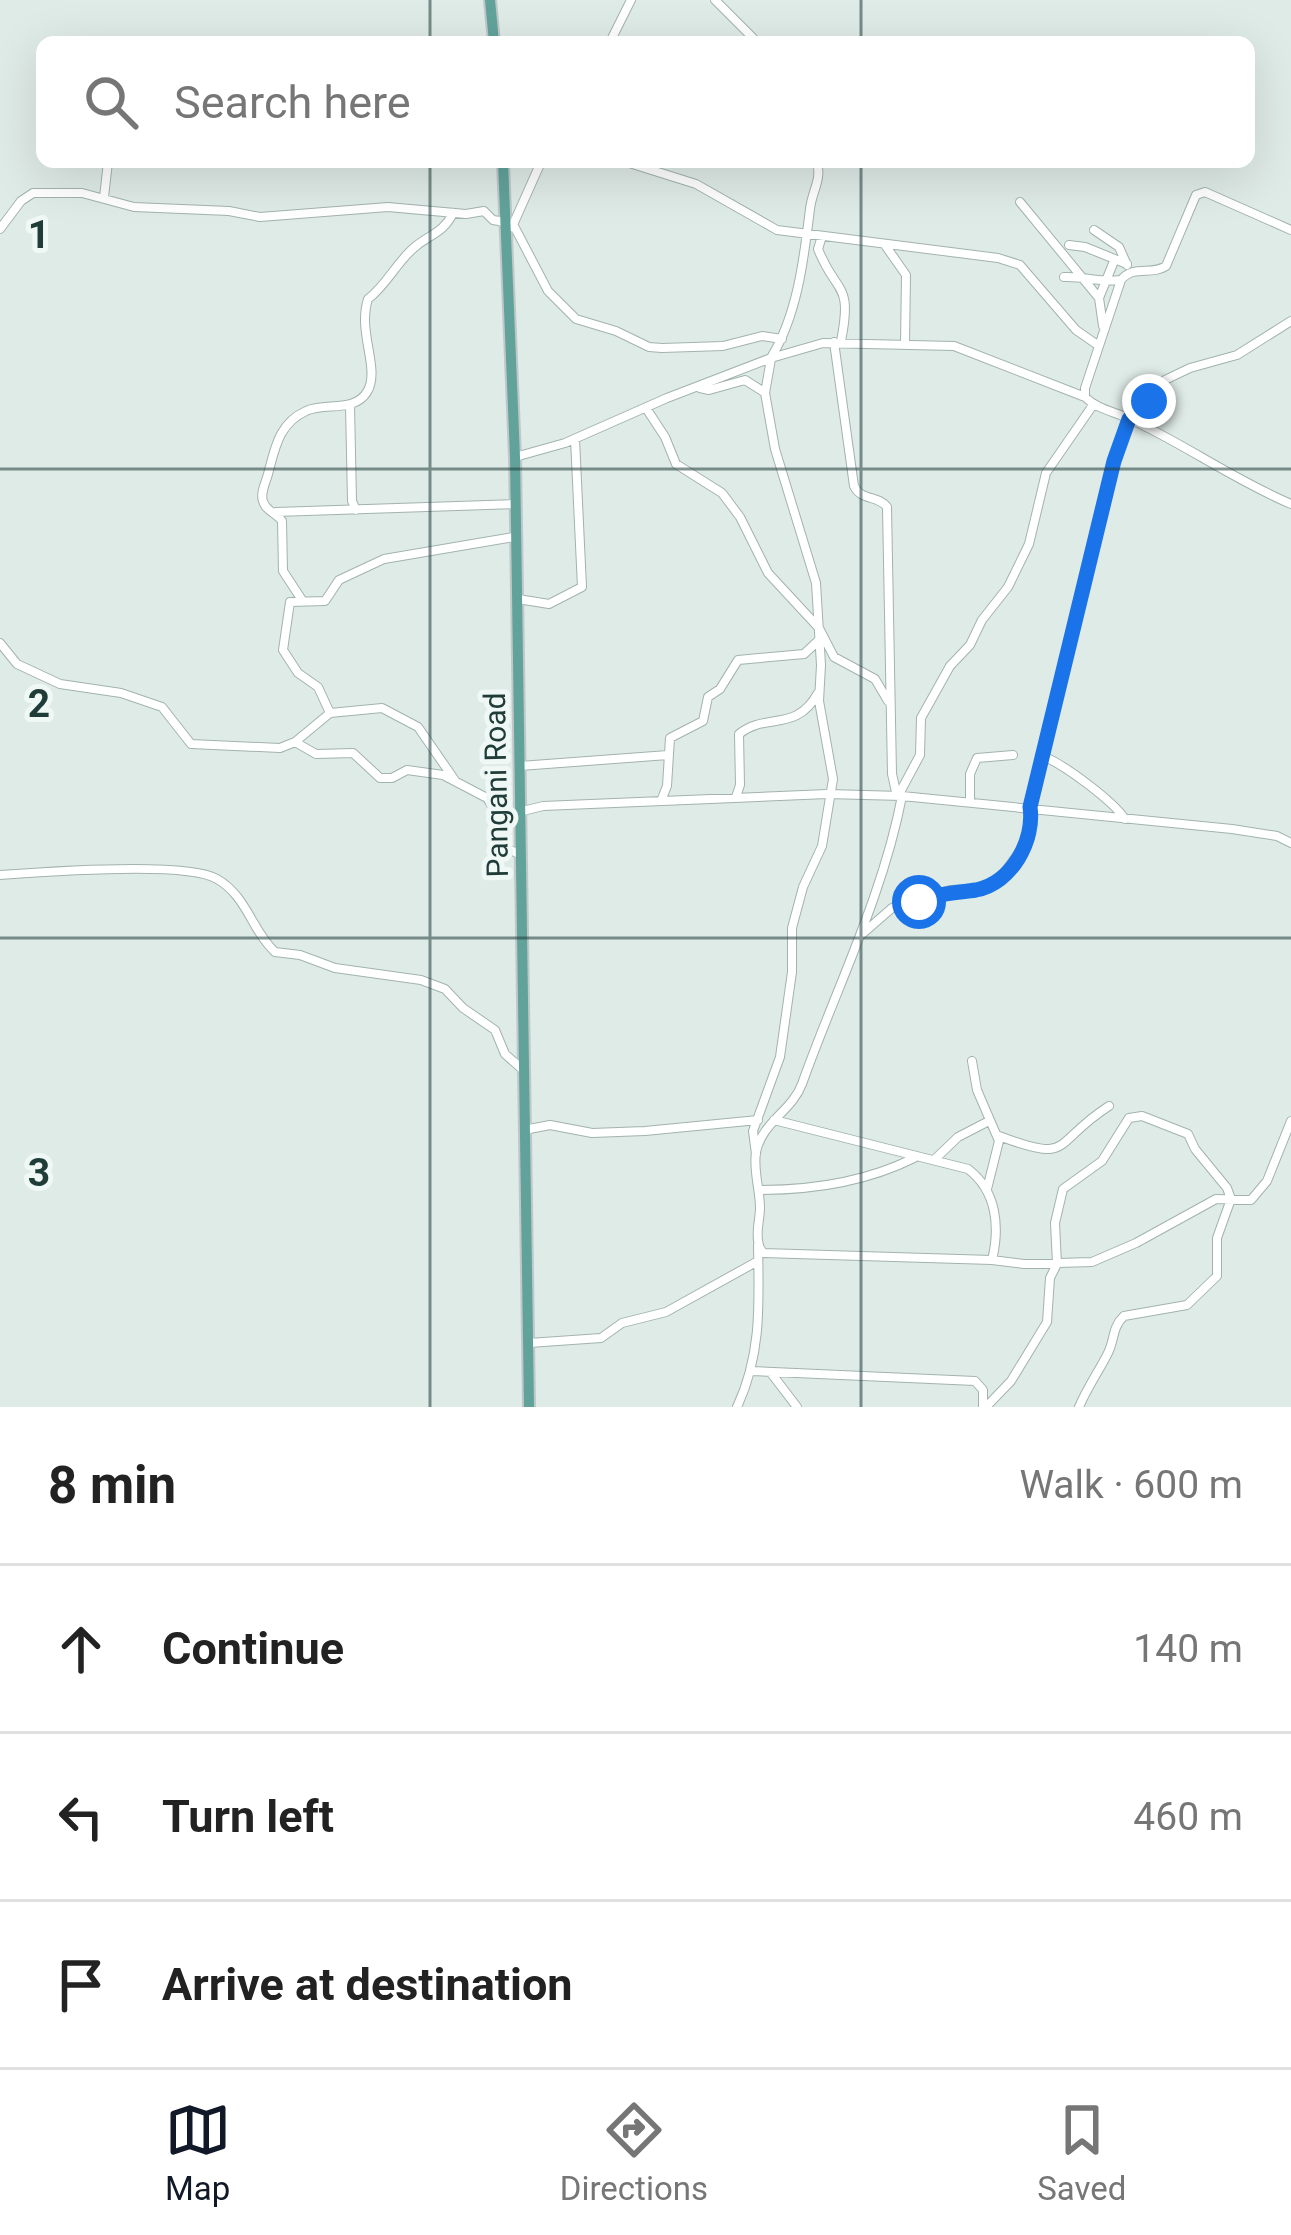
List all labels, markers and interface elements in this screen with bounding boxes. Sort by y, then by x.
search box [36,36,1255,168]
icon: search [78,69,144,135]
text: Search here [174,76,411,129]
text: 1 [28,212,50,258]
route end [1122,374,1176,428]
text: 2 [28,681,50,727]
street label: Pangani Road [477,692,515,878]
route start [892,875,946,929]
text: 3 [28,1150,50,1196]
text: 8 min [48,1456,176,1515]
text: Walk · 600 m [1019,1462,1243,1508]
icon: ahead [48,1616,114,1682]
text: Continue [162,1622,344,1675]
text: 140 m [1133,1626,1243,1672]
icon: left [48,1784,114,1850]
text: Turn left [162,1790,334,1843]
text: 460 m [1133,1794,1243,1840]
icon: arrive [48,1952,114,2018]
text: Arrive at destination [162,1958,573,2011]
tab: Map [165,2097,231,2208]
tab: Directions [560,2097,708,2208]
tab: Saved [1037,2097,1126,2208]

